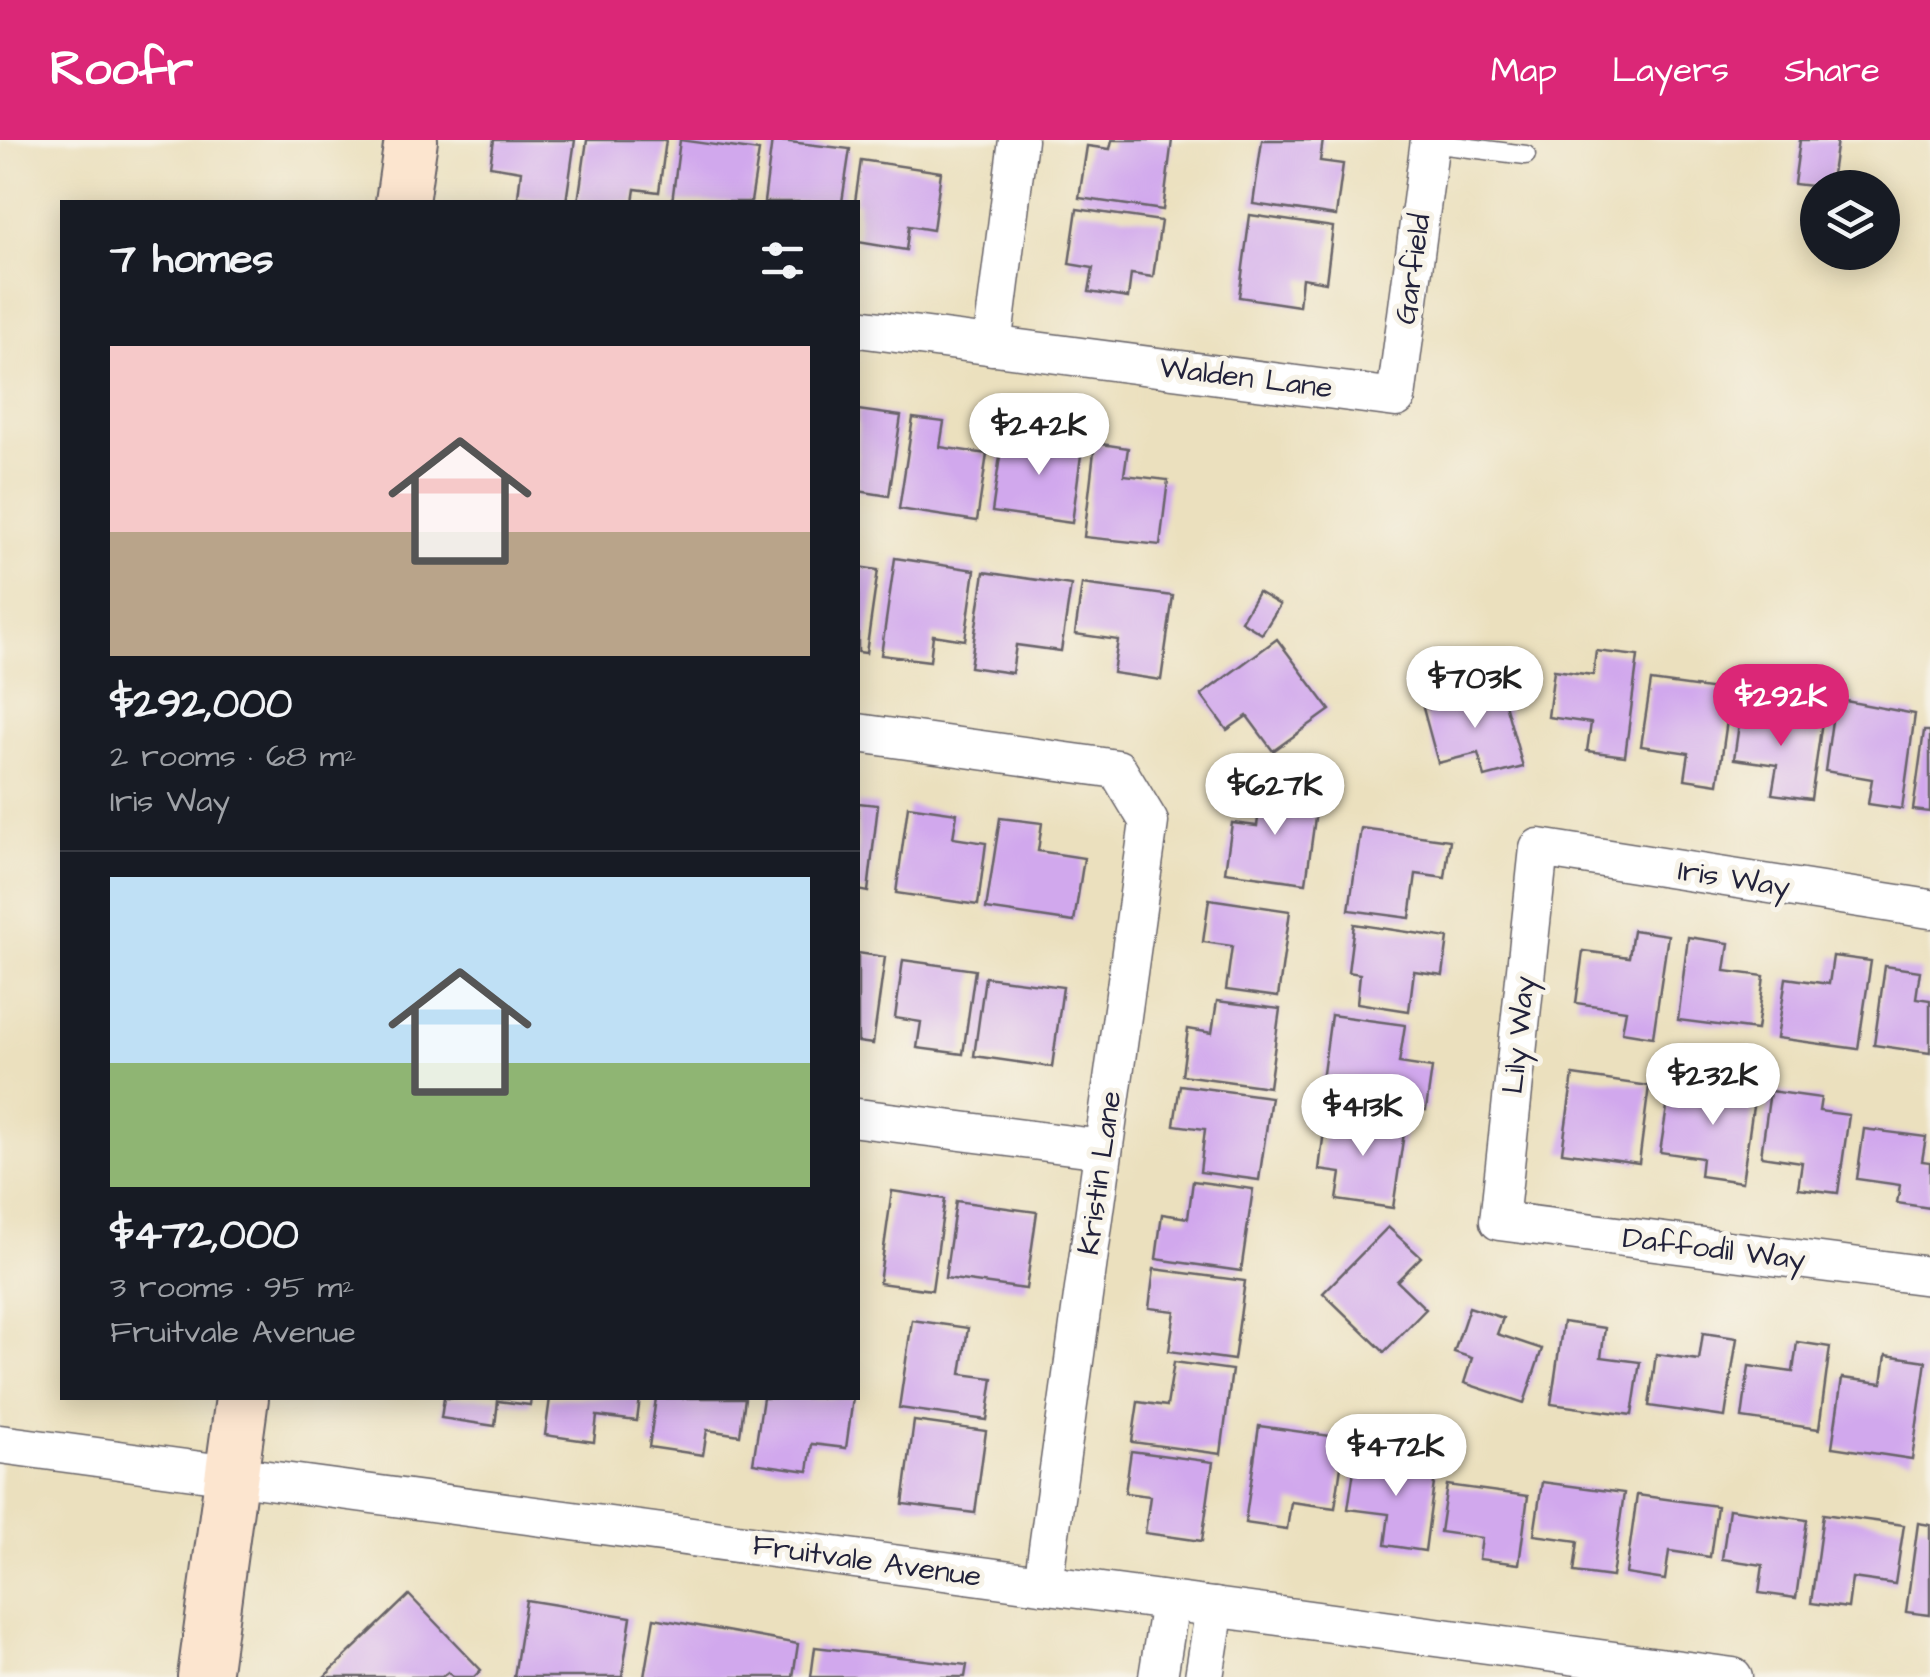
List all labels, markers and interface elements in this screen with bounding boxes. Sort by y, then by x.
text: Roofr [50,37,193,103]
text: Map [1491,46,1557,95]
text: Layers [1612,46,1729,95]
text: Share [1784,46,1880,95]
map controls [1800,170,1900,270]
button: layers [1800,170,1900,270]
street label: Garfield [1384,211,1442,327]
text: 7 homes [110,231,274,289]
icon: filters [755,233,810,288]
street label: Walden Lane [1157,347,1335,409]
pin: $242K [969,393,1109,478]
text: $242K [991,403,1087,448]
icon: home [370,411,550,591]
pin: $703K [1405,646,1545,731]
text: $703K [1428,656,1522,701]
pin: $292K [1711,664,1851,749]
text: $292K [1735,674,1827,719]
text: $292,000 [110,676,292,734]
text: 2 rooms · 68 m² [110,734,356,779]
pin: $627K [1205,753,1345,838]
text: $627K [1227,763,1323,808]
text: Iris Way [110,779,230,824]
street label: Iris Way [1675,849,1793,910]
icon: home [370,942,550,1122]
street label: Lily Way [1492,974,1547,1096]
pin: $232K [1643,1043,1783,1128]
text: $232K [1668,1053,1758,1098]
pin: $413K [1293,1074,1433,1159]
text: $413K [1323,1084,1403,1129]
street label: Kristin Lane [1068,1088,1132,1258]
text: $472,000 [110,1207,299,1265]
street label: Daffodil Way [1620,1217,1808,1282]
text: 3 rooms · 95 m² [110,1265,354,1310]
text: Fruitvale Avenue [110,1310,356,1355]
pin: $472K [1326,1414,1466,1499]
text: $472K [1348,1424,1444,1469]
street label: Fruitvale Avenue [750,1524,984,1598]

